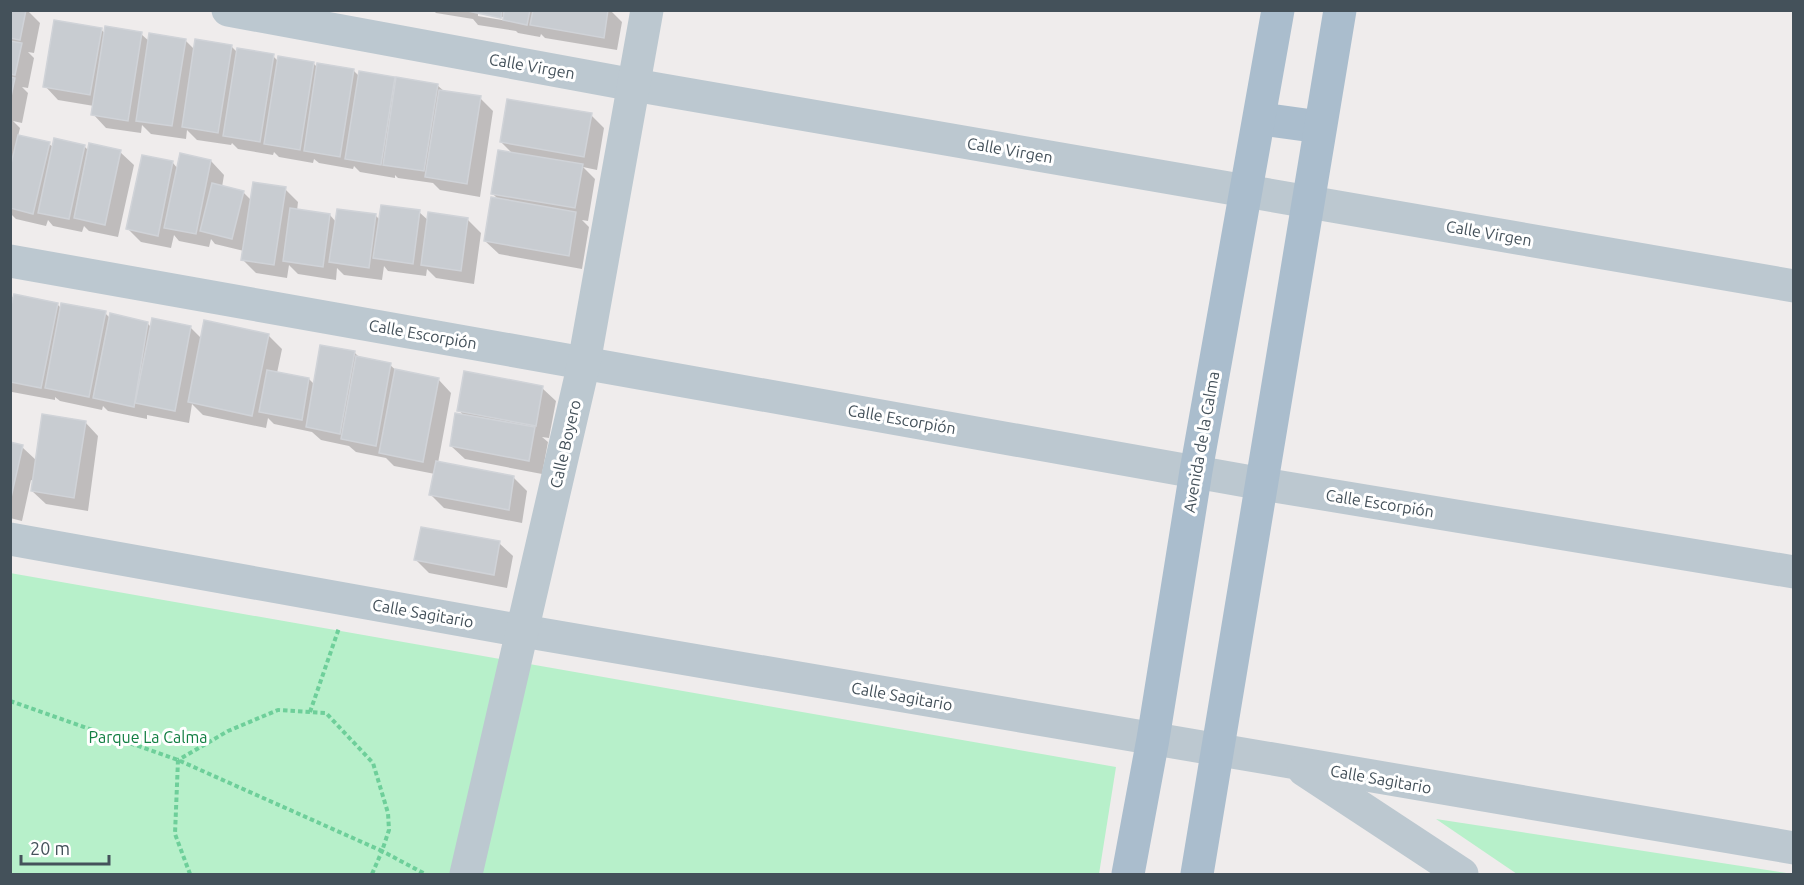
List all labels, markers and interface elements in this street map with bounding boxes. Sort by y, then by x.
street label: Calle Virgen [488,50,576,82]
street label: Calle Virgen [966,134,1054,166]
street label: Calle Virgen [1445,217,1533,249]
street label: Calle Escorpión [368,316,478,352]
street label: Avenida de la Calma [1180,370,1222,514]
street label: Calle Boyero [546,398,584,490]
street label: Calle Escorpión [847,401,957,437]
street label: Calle Escorpión [1325,486,1435,520]
street label: Calle Sagitario [371,595,475,631]
street label: Calle Sagitario [850,678,954,714]
park label: Parque La Calma [88,728,208,746]
street label: Calle Sagitario [1329,761,1433,797]
scale bar [21,828,110,866]
text: 20 m [30,838,70,858]

